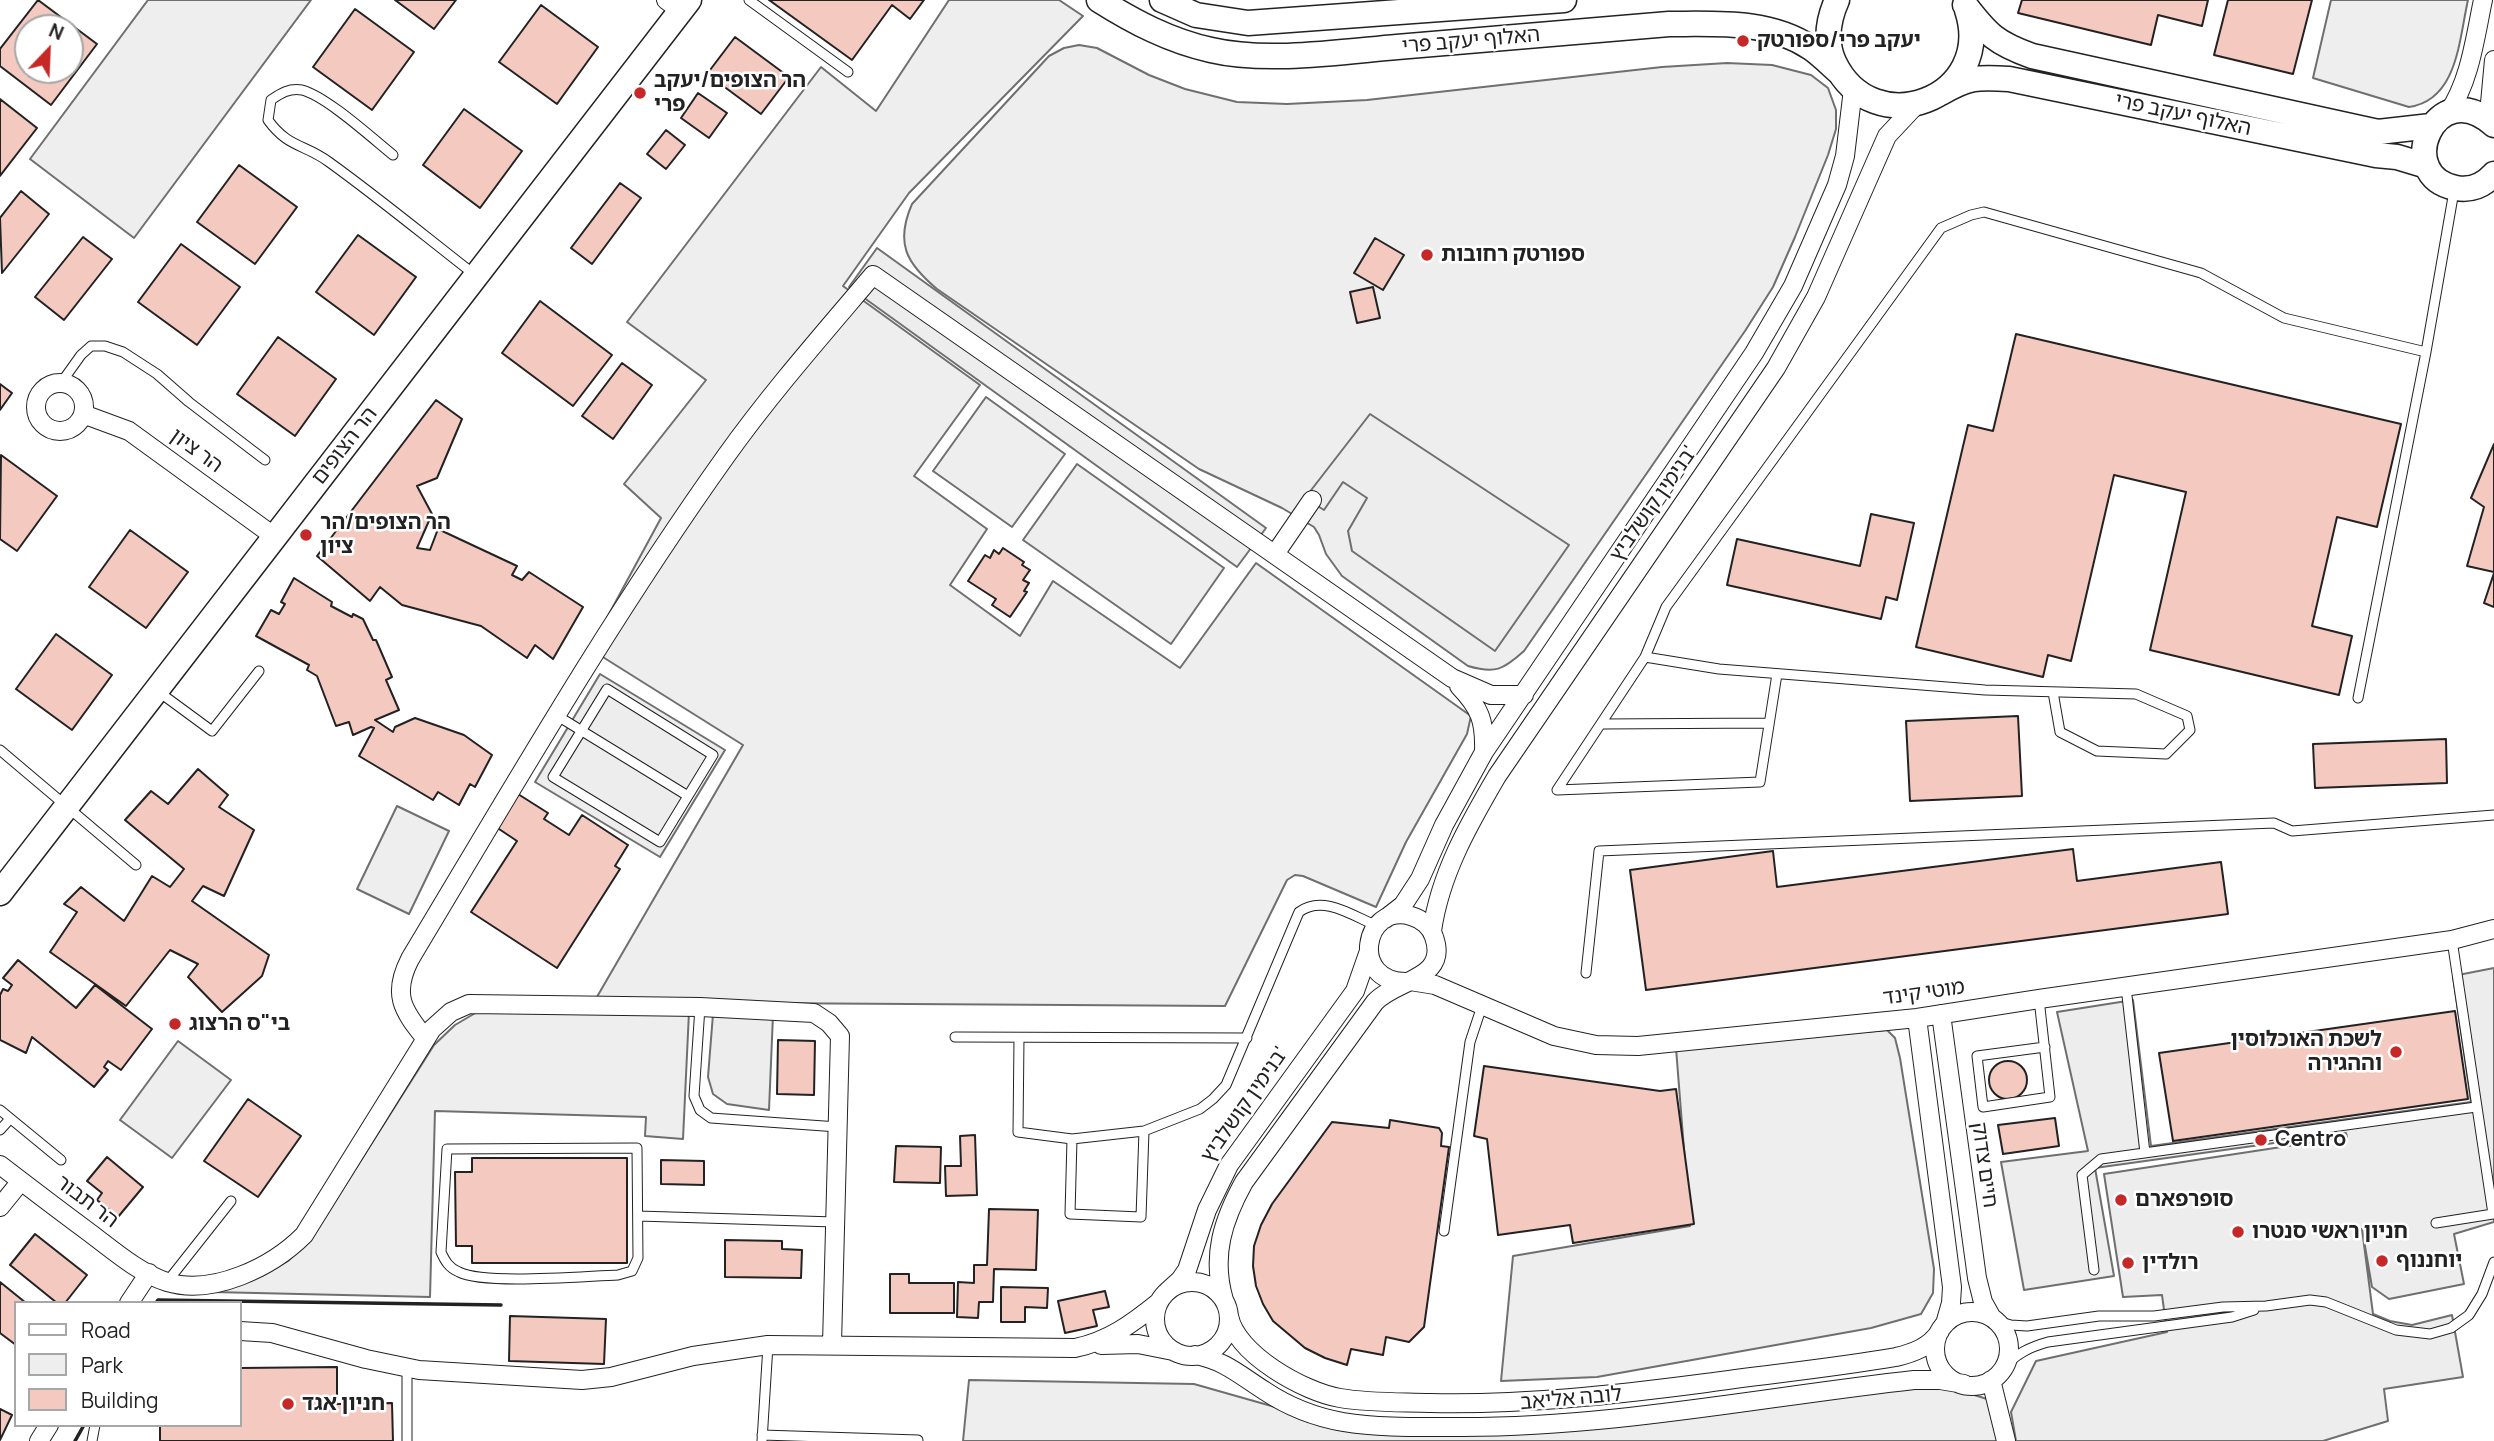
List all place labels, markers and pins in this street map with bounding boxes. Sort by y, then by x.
place label: יעקב פרי/ספורטק [1757,28,1921,54]
marker: יעקב פרי/ספורטק [1735,33,1751,49]
place label: הר הצופים/יעקב פרי [654,68,806,118]
marker: הר הצופים/יעקב פרי [632,85,648,101]
place label: ספורטק רחובות [1441,242,1585,268]
marker: ספורטק רחובות [1419,247,1435,263]
place label: הר הצופים/הר ציון [320,510,451,560]
marker: הר הצופים/הר ציון [298,527,314,543]
place label: בי"ס הרצוג [189,1011,290,1037]
marker: בי"ס הרצוג [167,1016,183,1032]
place label: לשכת האוכלוסין וההגירה [2230,1027,2382,1077]
marker: לשכת האוכלוסין וההגירה [2388,1044,2404,1060]
place label: Centro [2275,1127,2346,1153]
marker: Centro [2253,1132,2269,1148]
place label: סופרפארם [2135,1187,2234,1213]
marker: סופרפארם [2113,1192,2129,1208]
place label: חניון ראשי סנטרו [2252,1219,2408,1245]
marker: חניון ראשי סנטרו [2230,1224,2246,1240]
place label: יוחננוף [2396,1248,2462,1274]
place label: רולדין [2142,1250,2199,1276]
marker: יוחננוף [2374,1253,2390,1269]
marker: רולדין [2120,1255,2136,1271]
place label: חניון אגד [302,1391,385,1417]
marker: חניון אגד [280,1396,296,1412]

